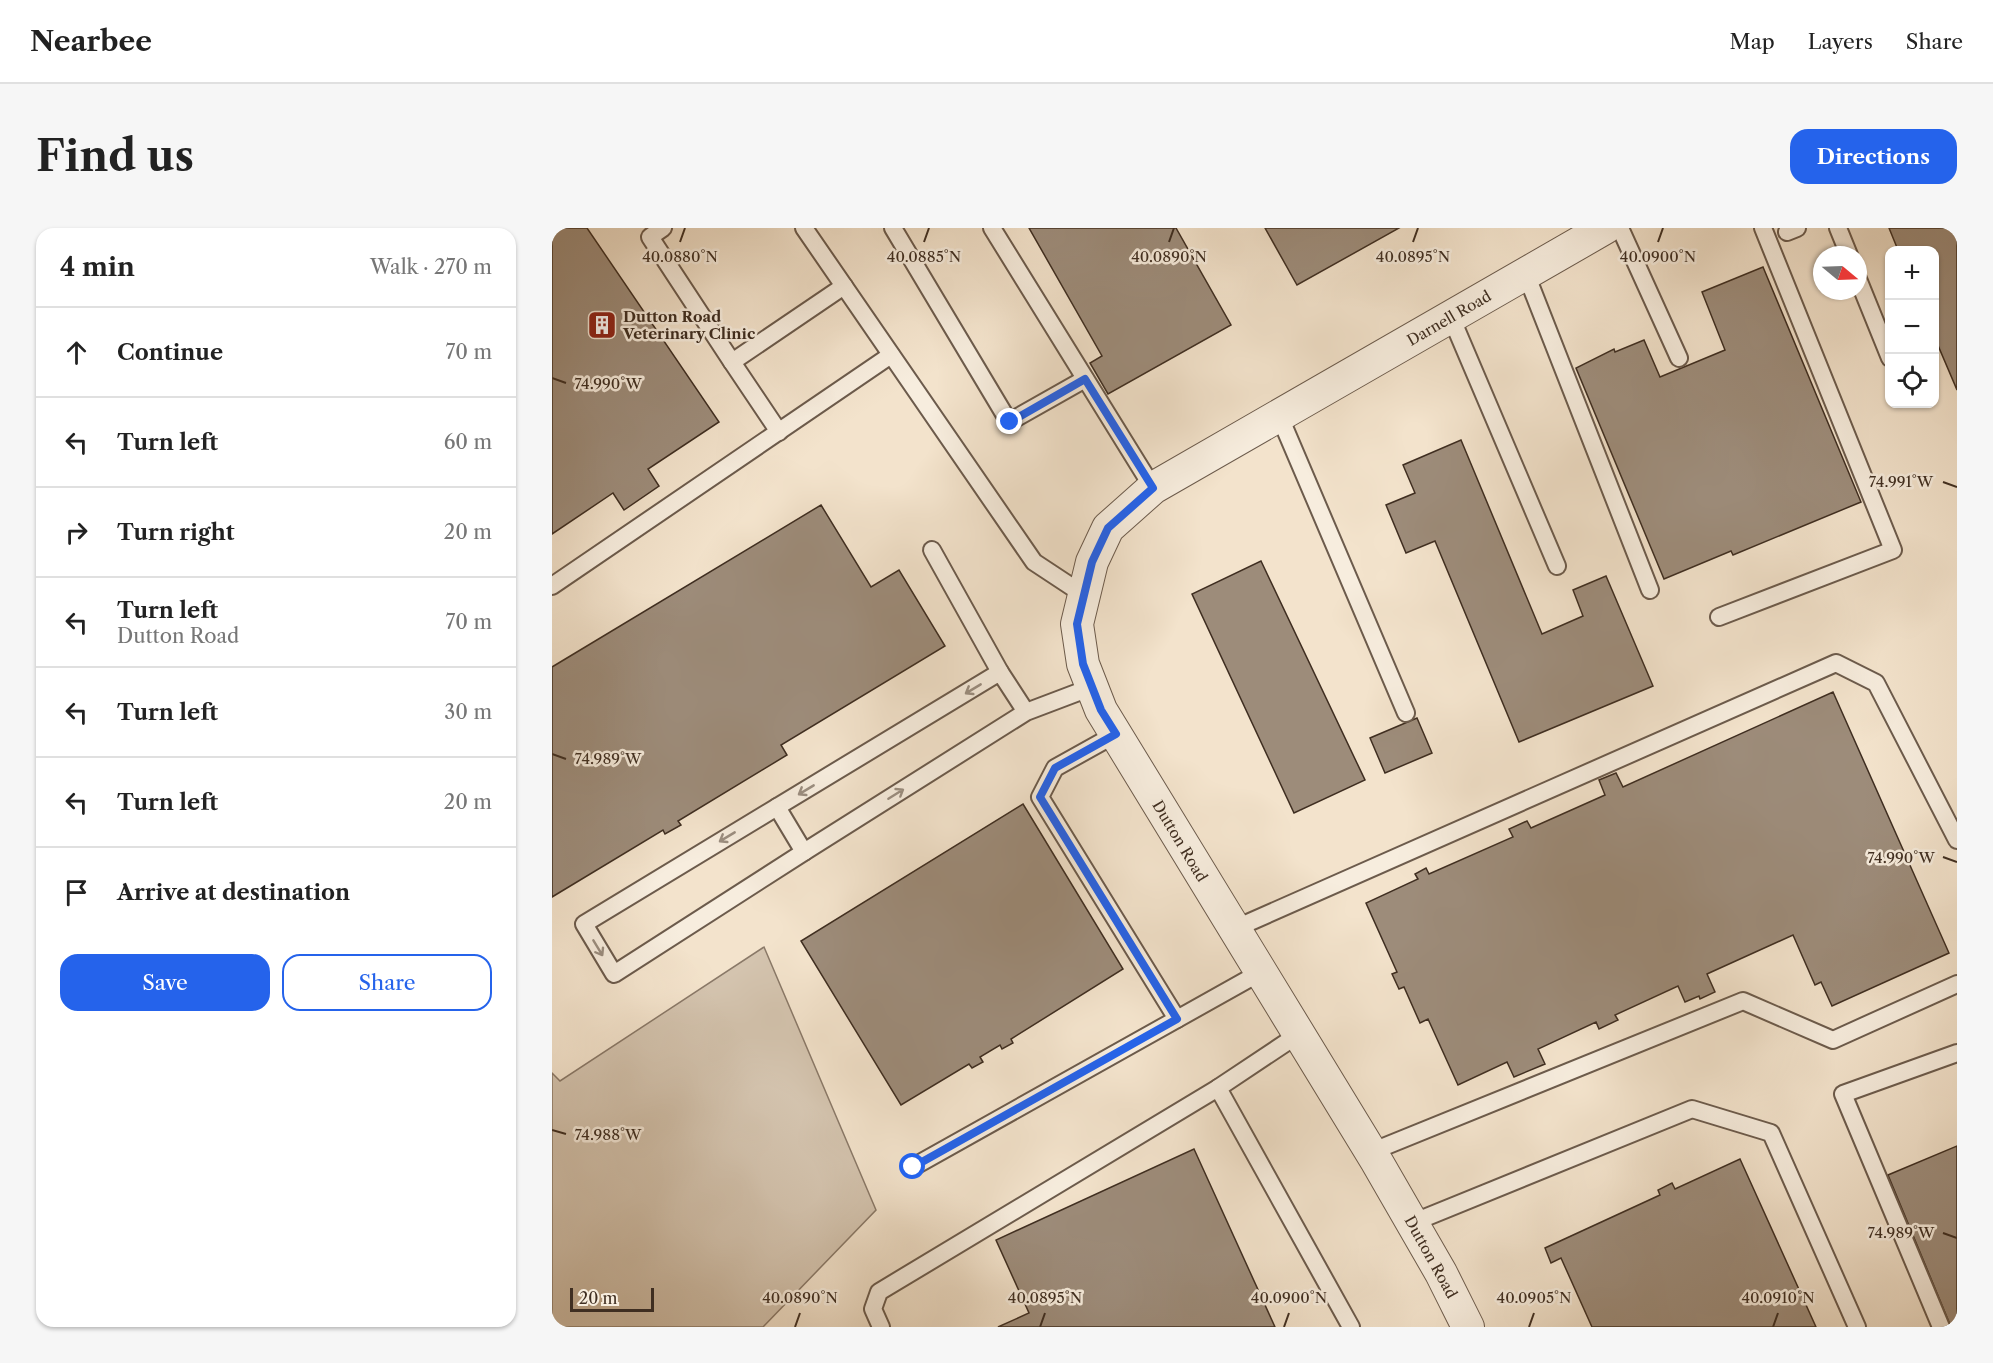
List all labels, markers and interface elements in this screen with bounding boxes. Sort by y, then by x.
text: Nearbee [30,24,152,58]
text: Map [1730,29,1775,54]
text: Layers [1808,29,1873,54]
text: Share [1906,29,1963,54]
button: Directions [1790,129,1957,184]
text: Find us [36,130,194,182]
north arrow [1813,246,1867,300]
map controls [1885,246,1939,408]
button: + [1885,246,1939,300]
text: 40.0880°N [642,247,718,266]
text: 40.0885°N [887,247,961,266]
text: 40.0890°N [1131,247,1207,266]
text: 40.0895°N [1376,247,1450,266]
text: 40.0900°N [1620,247,1696,266]
text: 4 min [60,251,135,283]
text: Walk · 270 m [370,255,492,279]
street label: Darnell Road [1403,286,1495,350]
button: − [1885,300,1939,354]
place label: Dutton Road Veterinary Clinic [622,307,755,343]
building icon: Dutton Road Veterinary Clinic [586,309,618,341]
icon: ahead [60,336,93,369]
text: Continue [117,339,223,366]
text: 70 m [446,340,492,364]
button: locate [1885,354,1939,408]
text: 74.990°W [574,374,642,393]
route end [996,408,1022,434]
icon: left [60,426,93,459]
text: Turn left [117,429,218,456]
text: 60 m [444,430,492,454]
text: 74.991°W [1869,472,1934,491]
icon: right [60,516,93,549]
text: Turn right [117,519,235,546]
text: 20 m [444,520,492,544]
text: Turn left [117,597,218,624]
icon: left [60,606,93,639]
text: 70 m [446,610,492,634]
text: Dutton Road [117,624,239,648]
one-way arrow [965,683,982,695]
icon: left [60,696,93,729]
text: Turn left [117,699,218,726]
text: 30 m [444,700,492,724]
text: 74.989°W [574,749,642,768]
one-way arrow [798,784,815,796]
icon: left [60,786,93,819]
one-way arrow [888,787,905,800]
text: Turn left [117,789,218,816]
text: 20 m [444,790,492,814]
street label: Dutton Road [1148,797,1212,885]
one-way arrow [719,832,736,844]
text: 74.990°W [1867,848,1935,867]
icon: arrive [60,876,93,909]
text: Arrive at destination [117,879,350,906]
one-way arrow [593,939,605,956]
button: Save [60,954,270,1011]
button: Share [282,954,492,1011]
text: 74.988°W [574,1125,642,1144]
route start [899,1153,925,1179]
street label: Dutton Road [1400,1212,1462,1302]
text: 74.989°W [1867,1223,1935,1242]
scale bar [570,1285,654,1312]
text: 20 m [579,1288,618,1308]
text: 40.0890°N [762,1288,838,1307]
text: 40.0895°N [1008,1288,1082,1307]
text: 40.0900°N [1251,1288,1327,1307]
text: 40.0905°N [1497,1288,1571,1307]
text: 40.0910°N [1741,1288,1815,1307]

